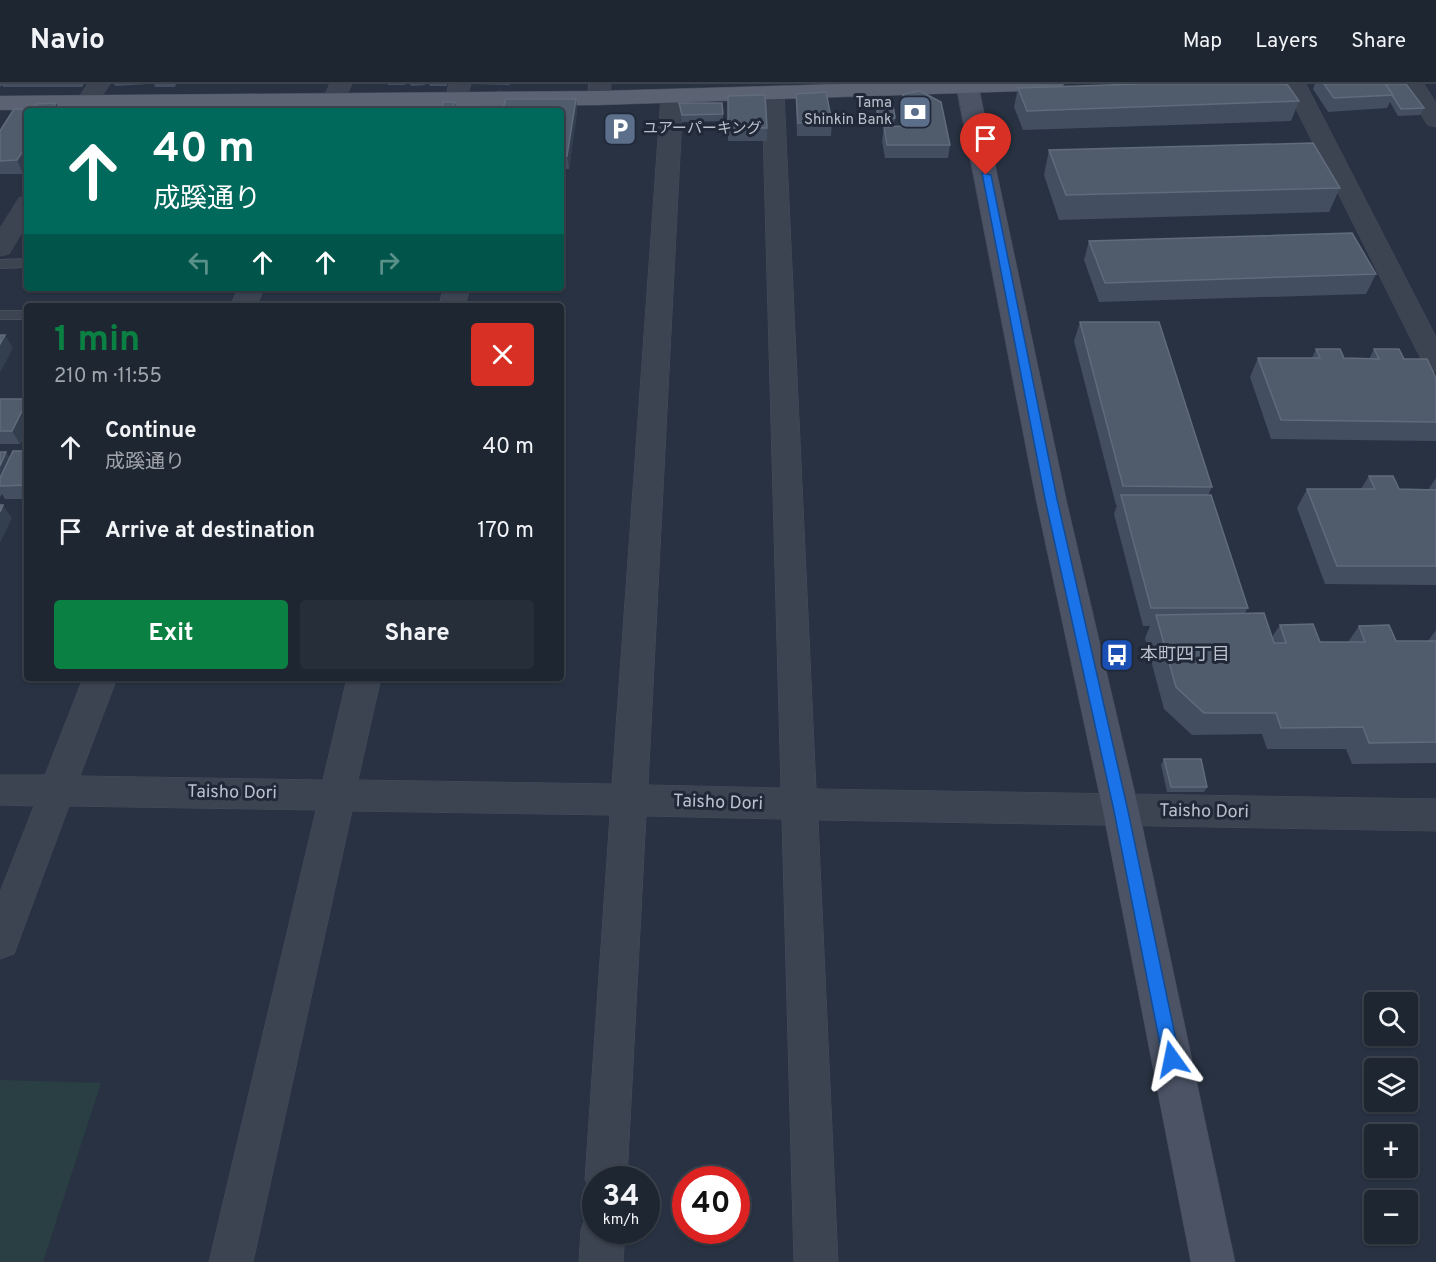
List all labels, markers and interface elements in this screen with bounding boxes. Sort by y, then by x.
text: Navio [30,23,105,59]
text: Map [1183,28,1222,55]
text: Layers [1255,28,1318,55]
text: Share [1351,28,1406,55]
place label: Tama Shinkin Bank [804,94,892,130]
bank icon: Tama Shinkin Bank [897,94,933,130]
parking icon: ユアーパーキング [602,111,638,147]
pin [960,113,1011,175]
place label: ユアーパーキング [643,120,762,139]
icon: arrive [969,122,1002,155]
text: 40 m [153,124,255,177]
icon: ahead [54,132,132,210]
text: 成蹊通り [153,183,261,217]
icon: left [183,246,216,279]
icon: ahead [246,246,279,279]
icon: ahead [309,246,342,279]
icon: right [372,246,405,279]
text: 1 min [54,318,140,364]
button: close [471,323,534,386]
text: 210 m · 11:55 [54,364,162,390]
text: Continue [105,418,196,445]
icon: ahead [54,431,87,464]
text: 40 m [482,434,534,461]
text: 成蹊通り [105,450,185,476]
icon: arrive [54,515,87,548]
text: Arrive at destination [105,518,315,545]
text: 170 m [477,518,534,545]
button: Exit [54,600,288,669]
button: Share [300,600,534,669]
bus stop icon: 本町四丁目 [1099,637,1135,673]
place label: 本町四丁目 [1140,644,1230,667]
street label: Taisho Dori [187,781,277,805]
street label: Taisho Dori [673,790,763,816]
street label: Taisho Dori [1159,800,1249,824]
map controls [1364,992,1418,1244]
button: search [1364,992,1418,1046]
position arrow [1140,1027,1204,1091]
button: layers [1364,1058,1418,1112]
button: + [1364,1124,1418,1178]
speed limit sign: 40 [672,1166,750,1244]
text: 34 [602,1179,640,1216]
button: − [1364,1190,1418,1244]
text: km/h [603,1211,639,1230]

